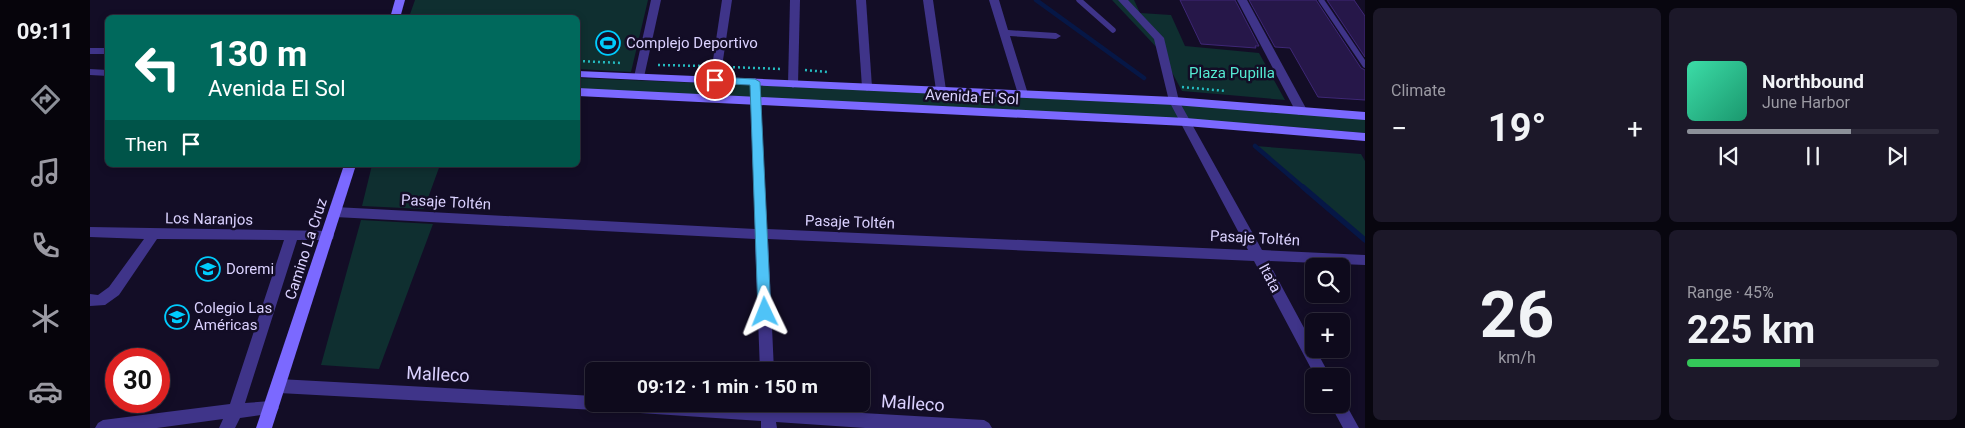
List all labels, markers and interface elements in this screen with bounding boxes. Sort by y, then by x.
text: 09:11 [17,19,73,44]
sports icon: Complejo Deportivo [595,30,621,56]
text: 130 m [208,34,307,75]
place label: Complejo Deportivo [626,34,758,52]
icon: left [125,35,190,100]
pin [694,59,736,101]
park label: Plaza Pupilla [1189,64,1275,82]
icon: arrive [701,66,729,94]
text: Northbound [1762,70,1864,93]
text: Avenida El Sol [208,76,346,101]
text: Climate [1391,81,1446,100]
icon: directions [28,82,63,117]
street label: Avenida El Sol [925,86,1019,108]
text: June Harbor [1762,93,1850,112]
text: 19° [1488,106,1546,150]
text: − [1391,112,1407,145]
text: + [1627,112,1643,145]
icon: arrive [177,130,205,158]
text: Then [125,133,167,156]
icon: previous [1715,142,1743,170]
icon: pause [1799,142,1827,170]
icon: next [1883,142,1911,170]
icon: music [28,155,63,190]
street label: Pasaje Toltén [401,191,491,213]
street label: Camino La Cruz [281,196,331,302]
street label: Los Naranjos [165,209,253,229]
street label: Pasaje Toltén [805,211,895,233]
street label: Pasaje Toltén [1210,227,1300,249]
icon: phone [28,228,63,263]
school or university icon: Doremi [195,256,221,282]
map controls [1305,258,1350,413]
button: search [1305,258,1350,303]
place label: Doremi [226,260,274,278]
street label: Itata [1255,260,1285,296]
text: 26 [1480,277,1554,353]
text: Range · 45% [1687,283,1774,302]
position arrow [738,285,790,337]
place label: Colegio Las Américas [194,299,272,334]
icon: climate [28,301,63,336]
school or university icon: Colegio Las Américas [164,304,190,330]
text: 225 km [1687,308,1815,352]
button: + [1305,313,1350,358]
speed limit sign: 30 [105,348,170,413]
text: km/h [1498,348,1536,367]
street label: Malleco [406,362,470,386]
button: − [1305,368,1350,413]
icon: car [28,374,63,409]
text: 09:12 · 1 min · 150 m [637,375,818,398]
street label: Malleco [881,390,945,416]

